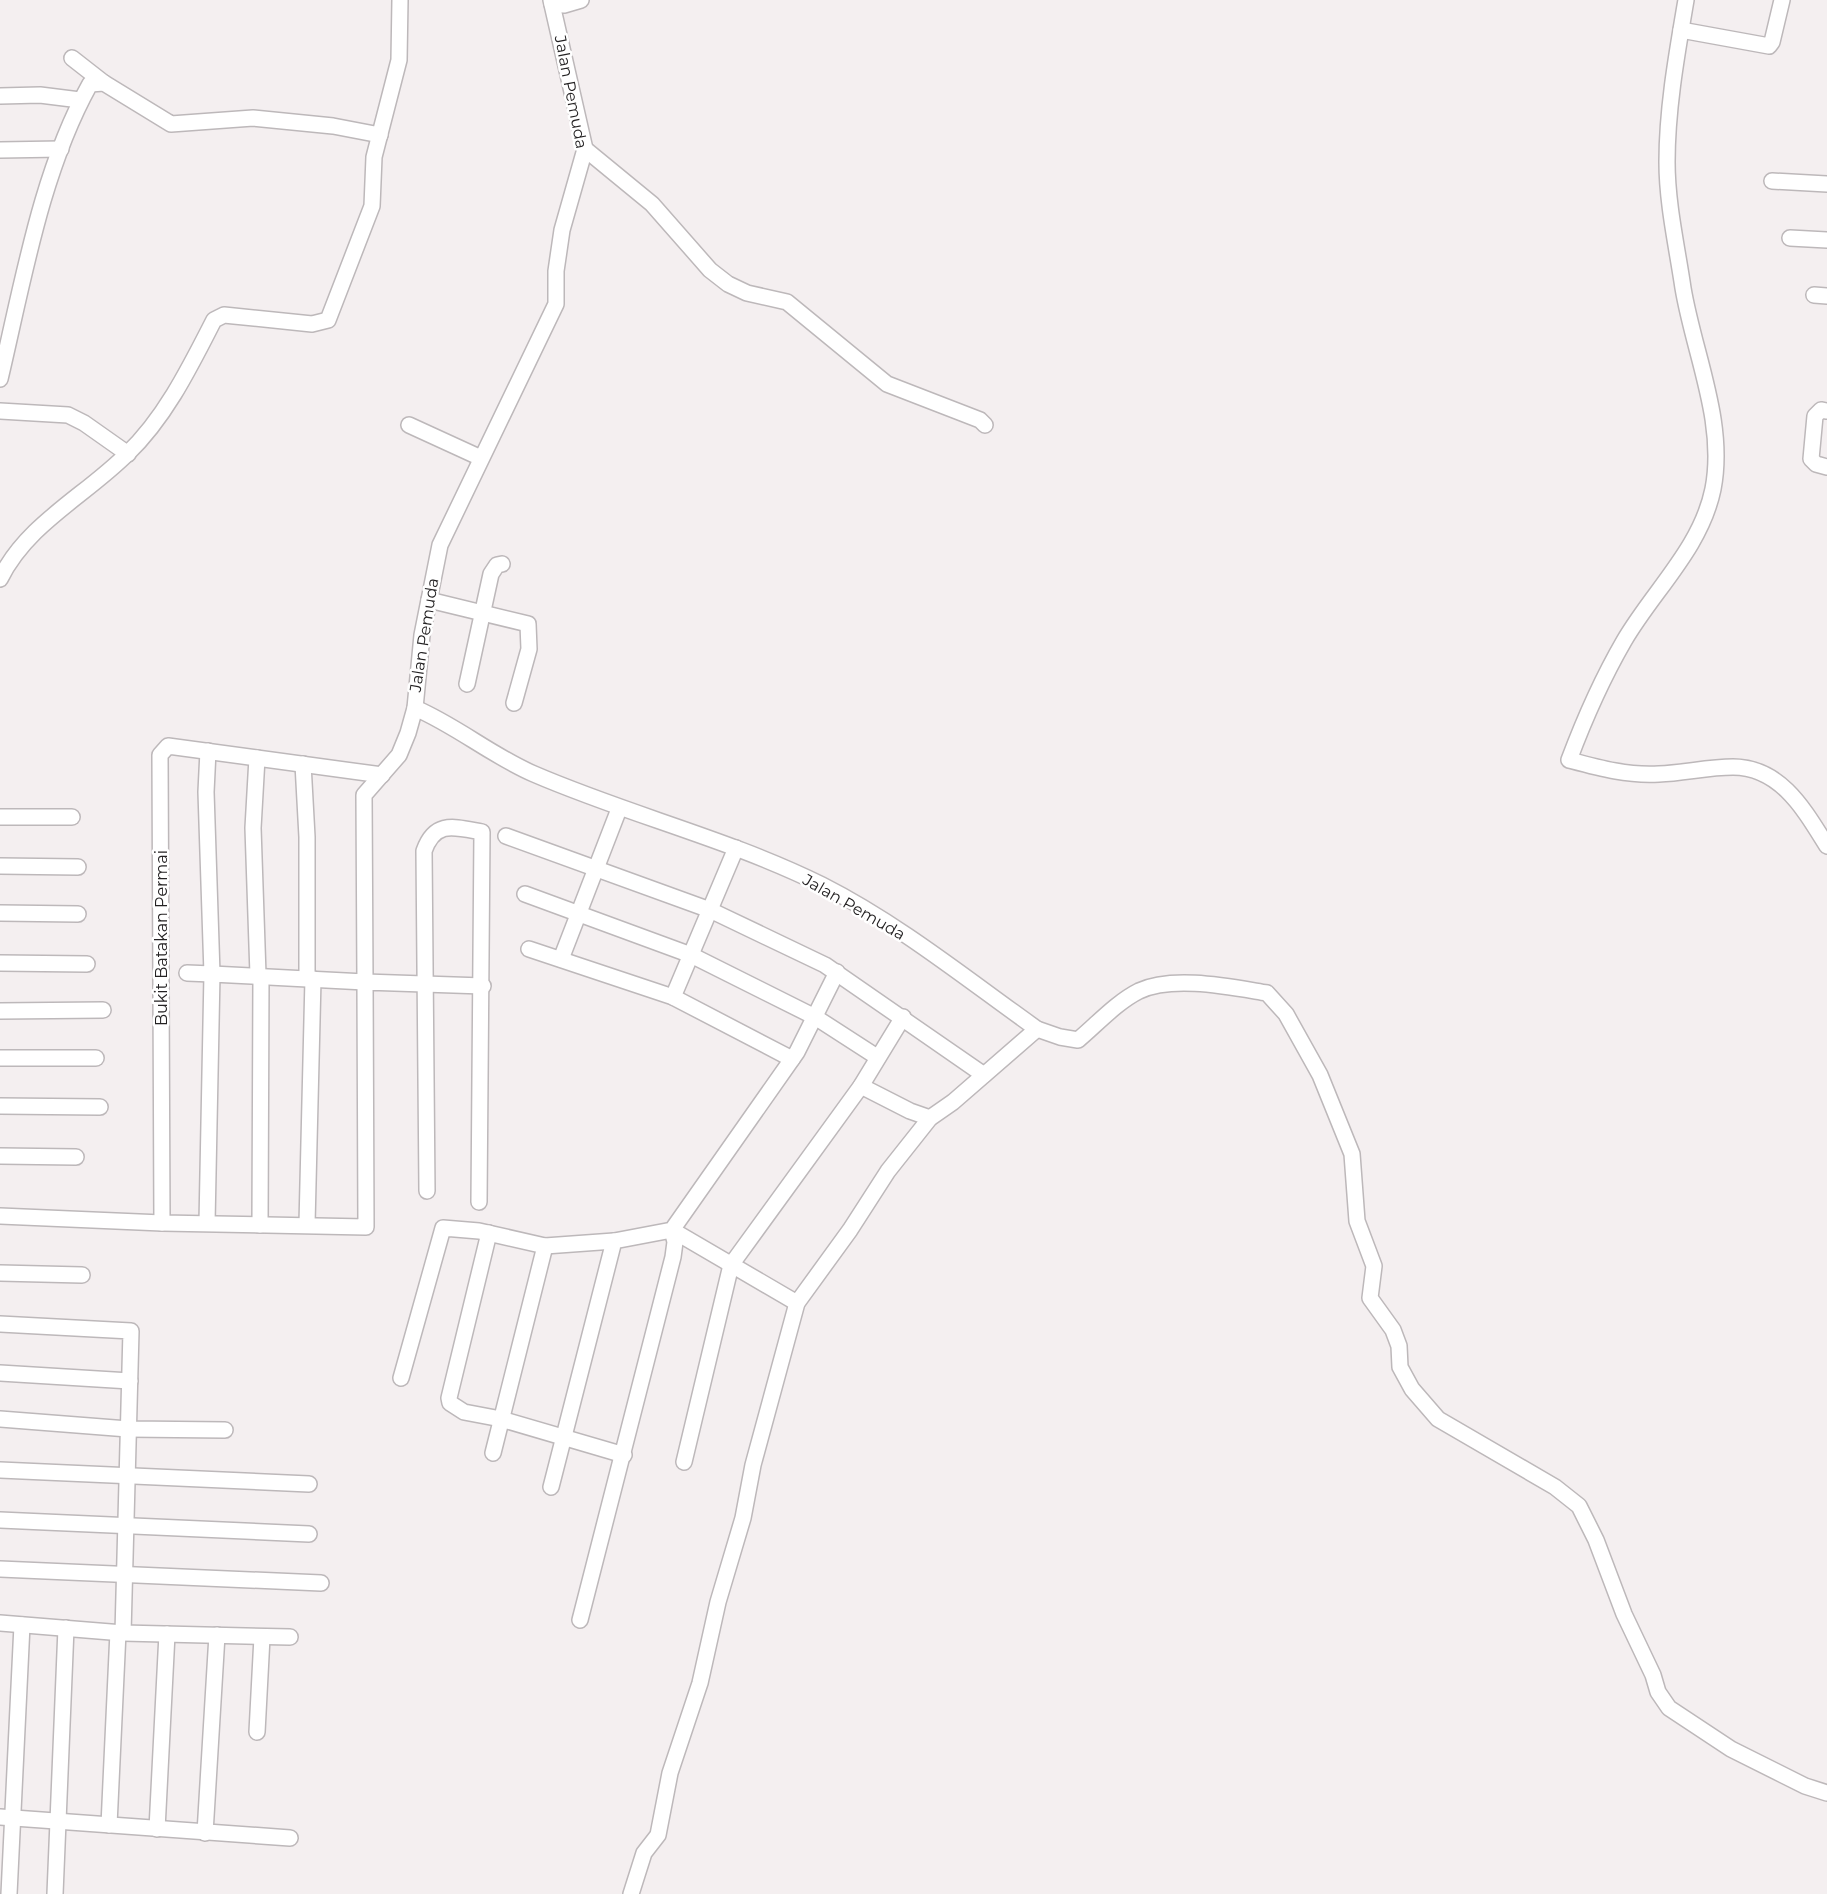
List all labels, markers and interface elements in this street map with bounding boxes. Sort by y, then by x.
street label: Jalan Pemuda [550,33,591,150]
street label: Jalan Pemuda [405,577,442,694]
street label: Bukit Batakan Permai [152,850,171,1026]
street label: Jalan Pemuda [799,869,909,944]

